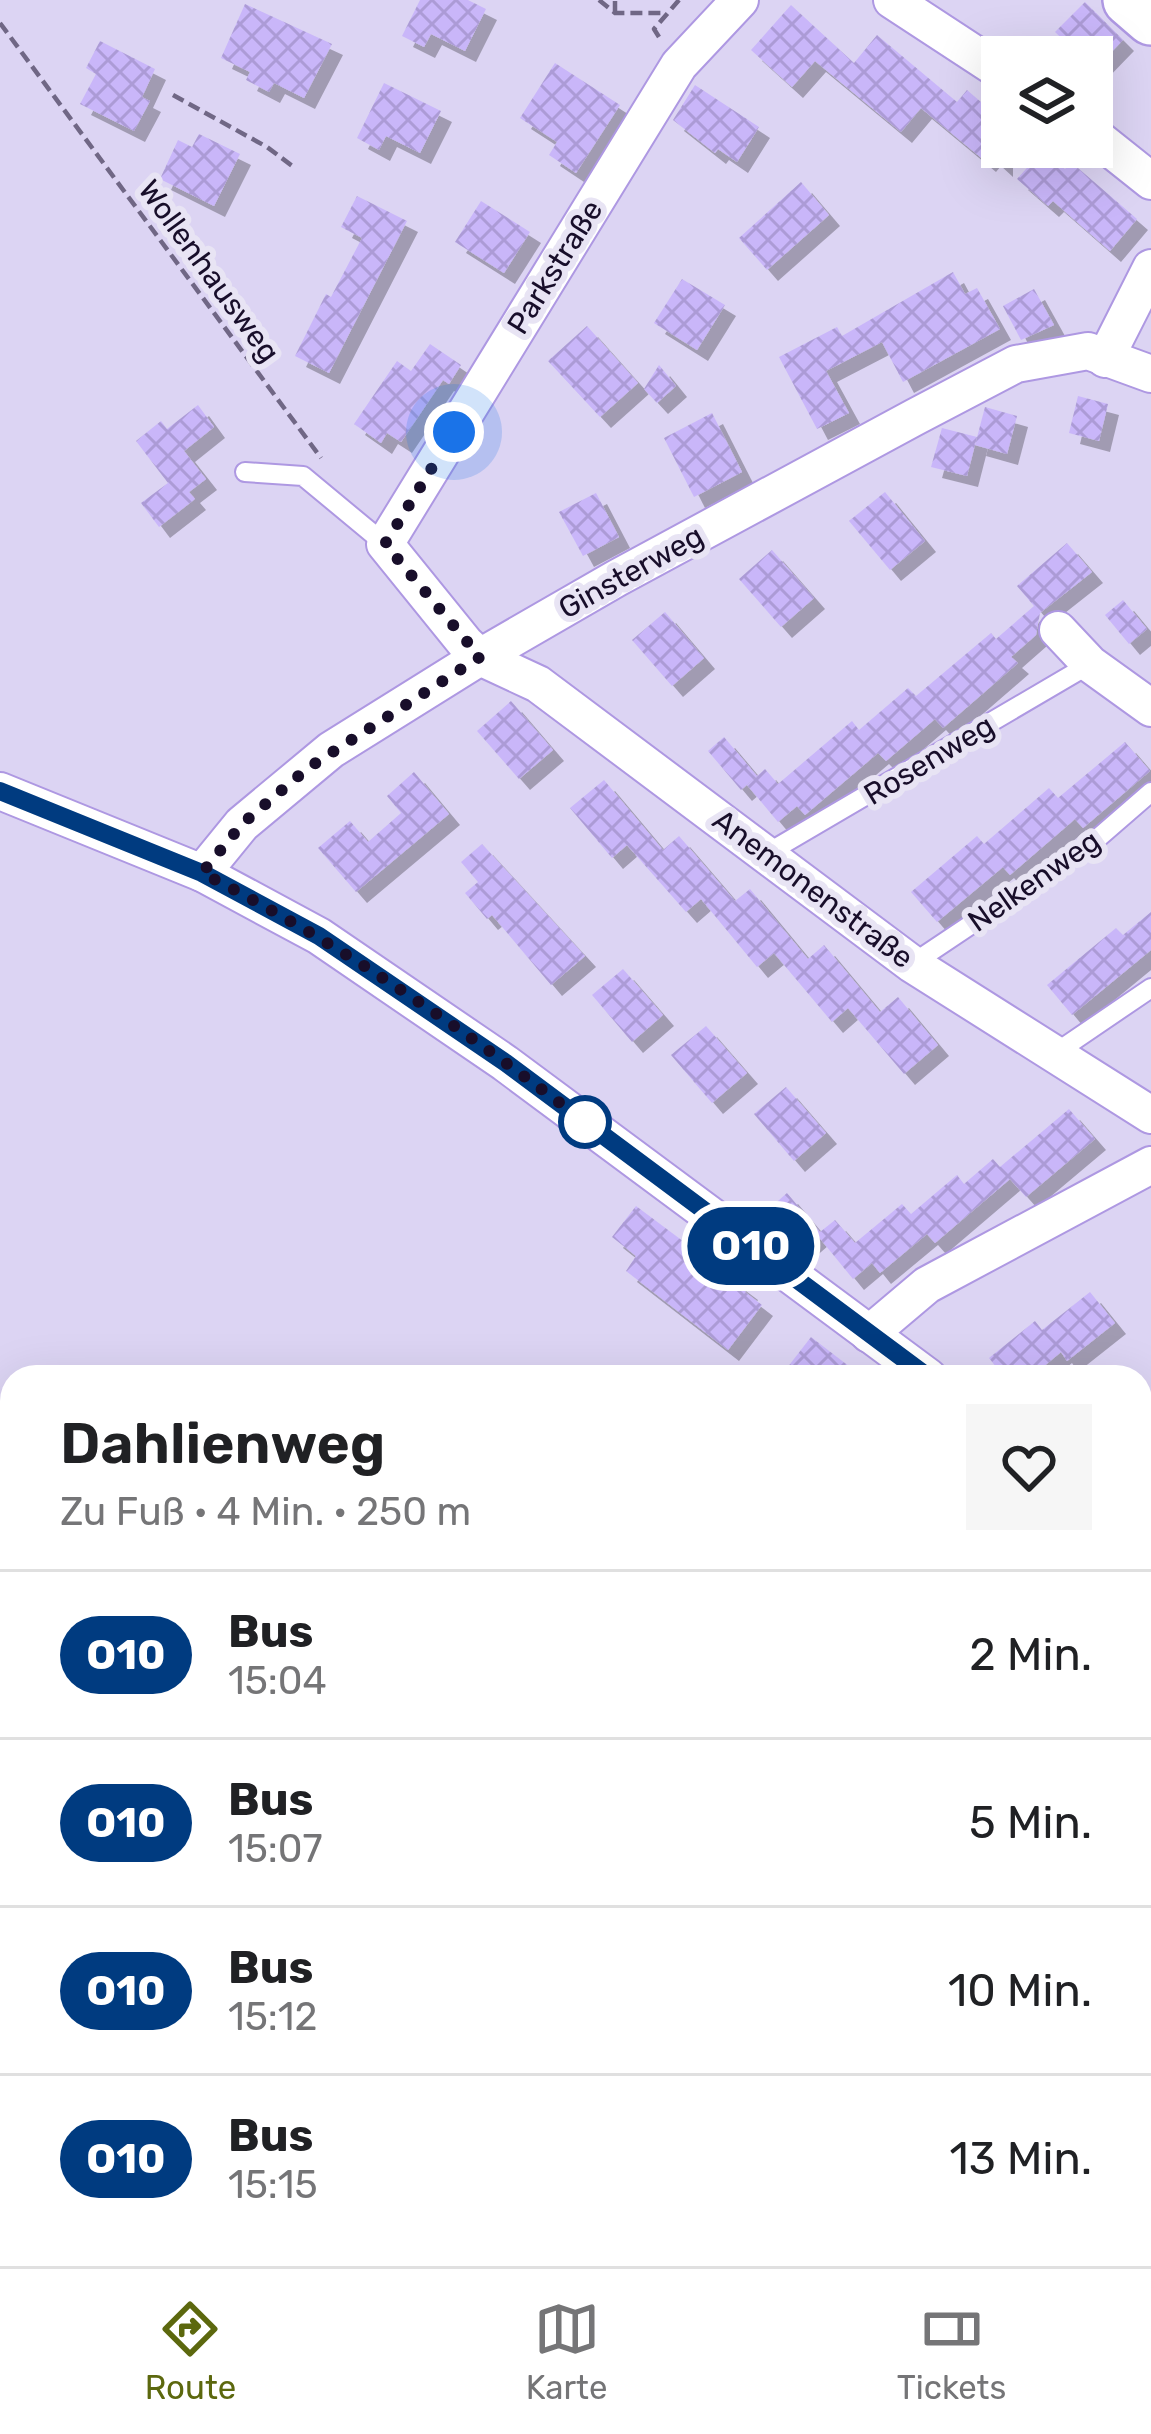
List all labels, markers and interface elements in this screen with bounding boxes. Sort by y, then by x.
map controls [981,36,1113,168]
button: layers [981,36,1113,168]
street label: Wollenhausweg [131,173,287,369]
street label: Parkstraße [500,193,610,341]
your location [424,402,484,462]
street label: Ginsterweg [553,518,709,626]
street label: Rosenweg [858,707,1000,813]
street label: Anemonenstraße [706,802,920,976]
street label: Nelkenweg [961,822,1107,940]
unlabelled marker [560,1097,610,1147]
line badge: O10 [682,1207,820,1285]
text: O10 [711,1221,791,1271]
button: heart [966,1404,1092,1530]
text: Dahlienweg [60,1410,386,1477]
text: Zu Fuß · 4 Min. · 250 m [60,1489,471,1535]
text: Bus [228,1605,313,1658]
text: 2 Min. [969,1628,1092,1681]
text: O10 [86,1630,166,1680]
text: 15:04 [228,1658,327,1704]
text: Bus [228,1773,313,1826]
text: 5 Min. [969,1796,1092,1849]
text: O10 [86,1798,166,1848]
text: 15:07 [228,1826,323,1872]
text: Bus [228,1941,313,1994]
text: 10 Min. [948,1964,1092,2017]
text: O10 [86,1966,166,2016]
text: 15:12 [228,1994,317,2040]
text: Bus [228,2109,313,2162]
text: 13 Min. [949,2132,1092,2185]
text: O10 [86,2134,166,2184]
text: 15:15 [228,2162,318,2208]
tab: Route [145,2296,236,2407]
tab: Karte [526,2296,607,2407]
tab: Tickets [897,2296,1006,2407]

